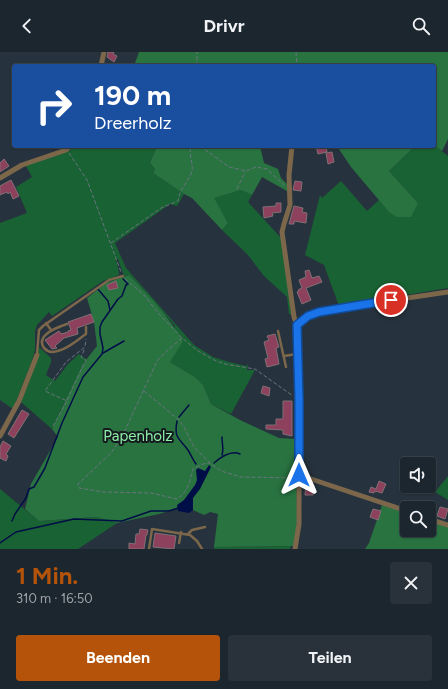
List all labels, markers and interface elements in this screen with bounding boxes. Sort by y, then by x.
icon: back [16,15,38,37]
text: Drivr [204,15,244,37]
icon: search [410,15,432,37]
text: 190 m [94,78,171,112]
icon: right [28,80,80,132]
text: Dreerholz [94,112,172,134]
pin [374,283,408,317]
icon: arrive [380,289,402,311]
park label: Papenholz [103,427,173,445]
position arrow [278,454,320,496]
map controls [400,457,436,537]
button: sound [400,457,436,493]
button: search [400,501,436,537]
text: 1 Min. [16,561,78,590]
button: close [390,562,432,604]
text: 310 m · 16:50 [16,591,93,606]
button: Beenden [16,635,220,681]
button: Teilen [228,635,432,681]

